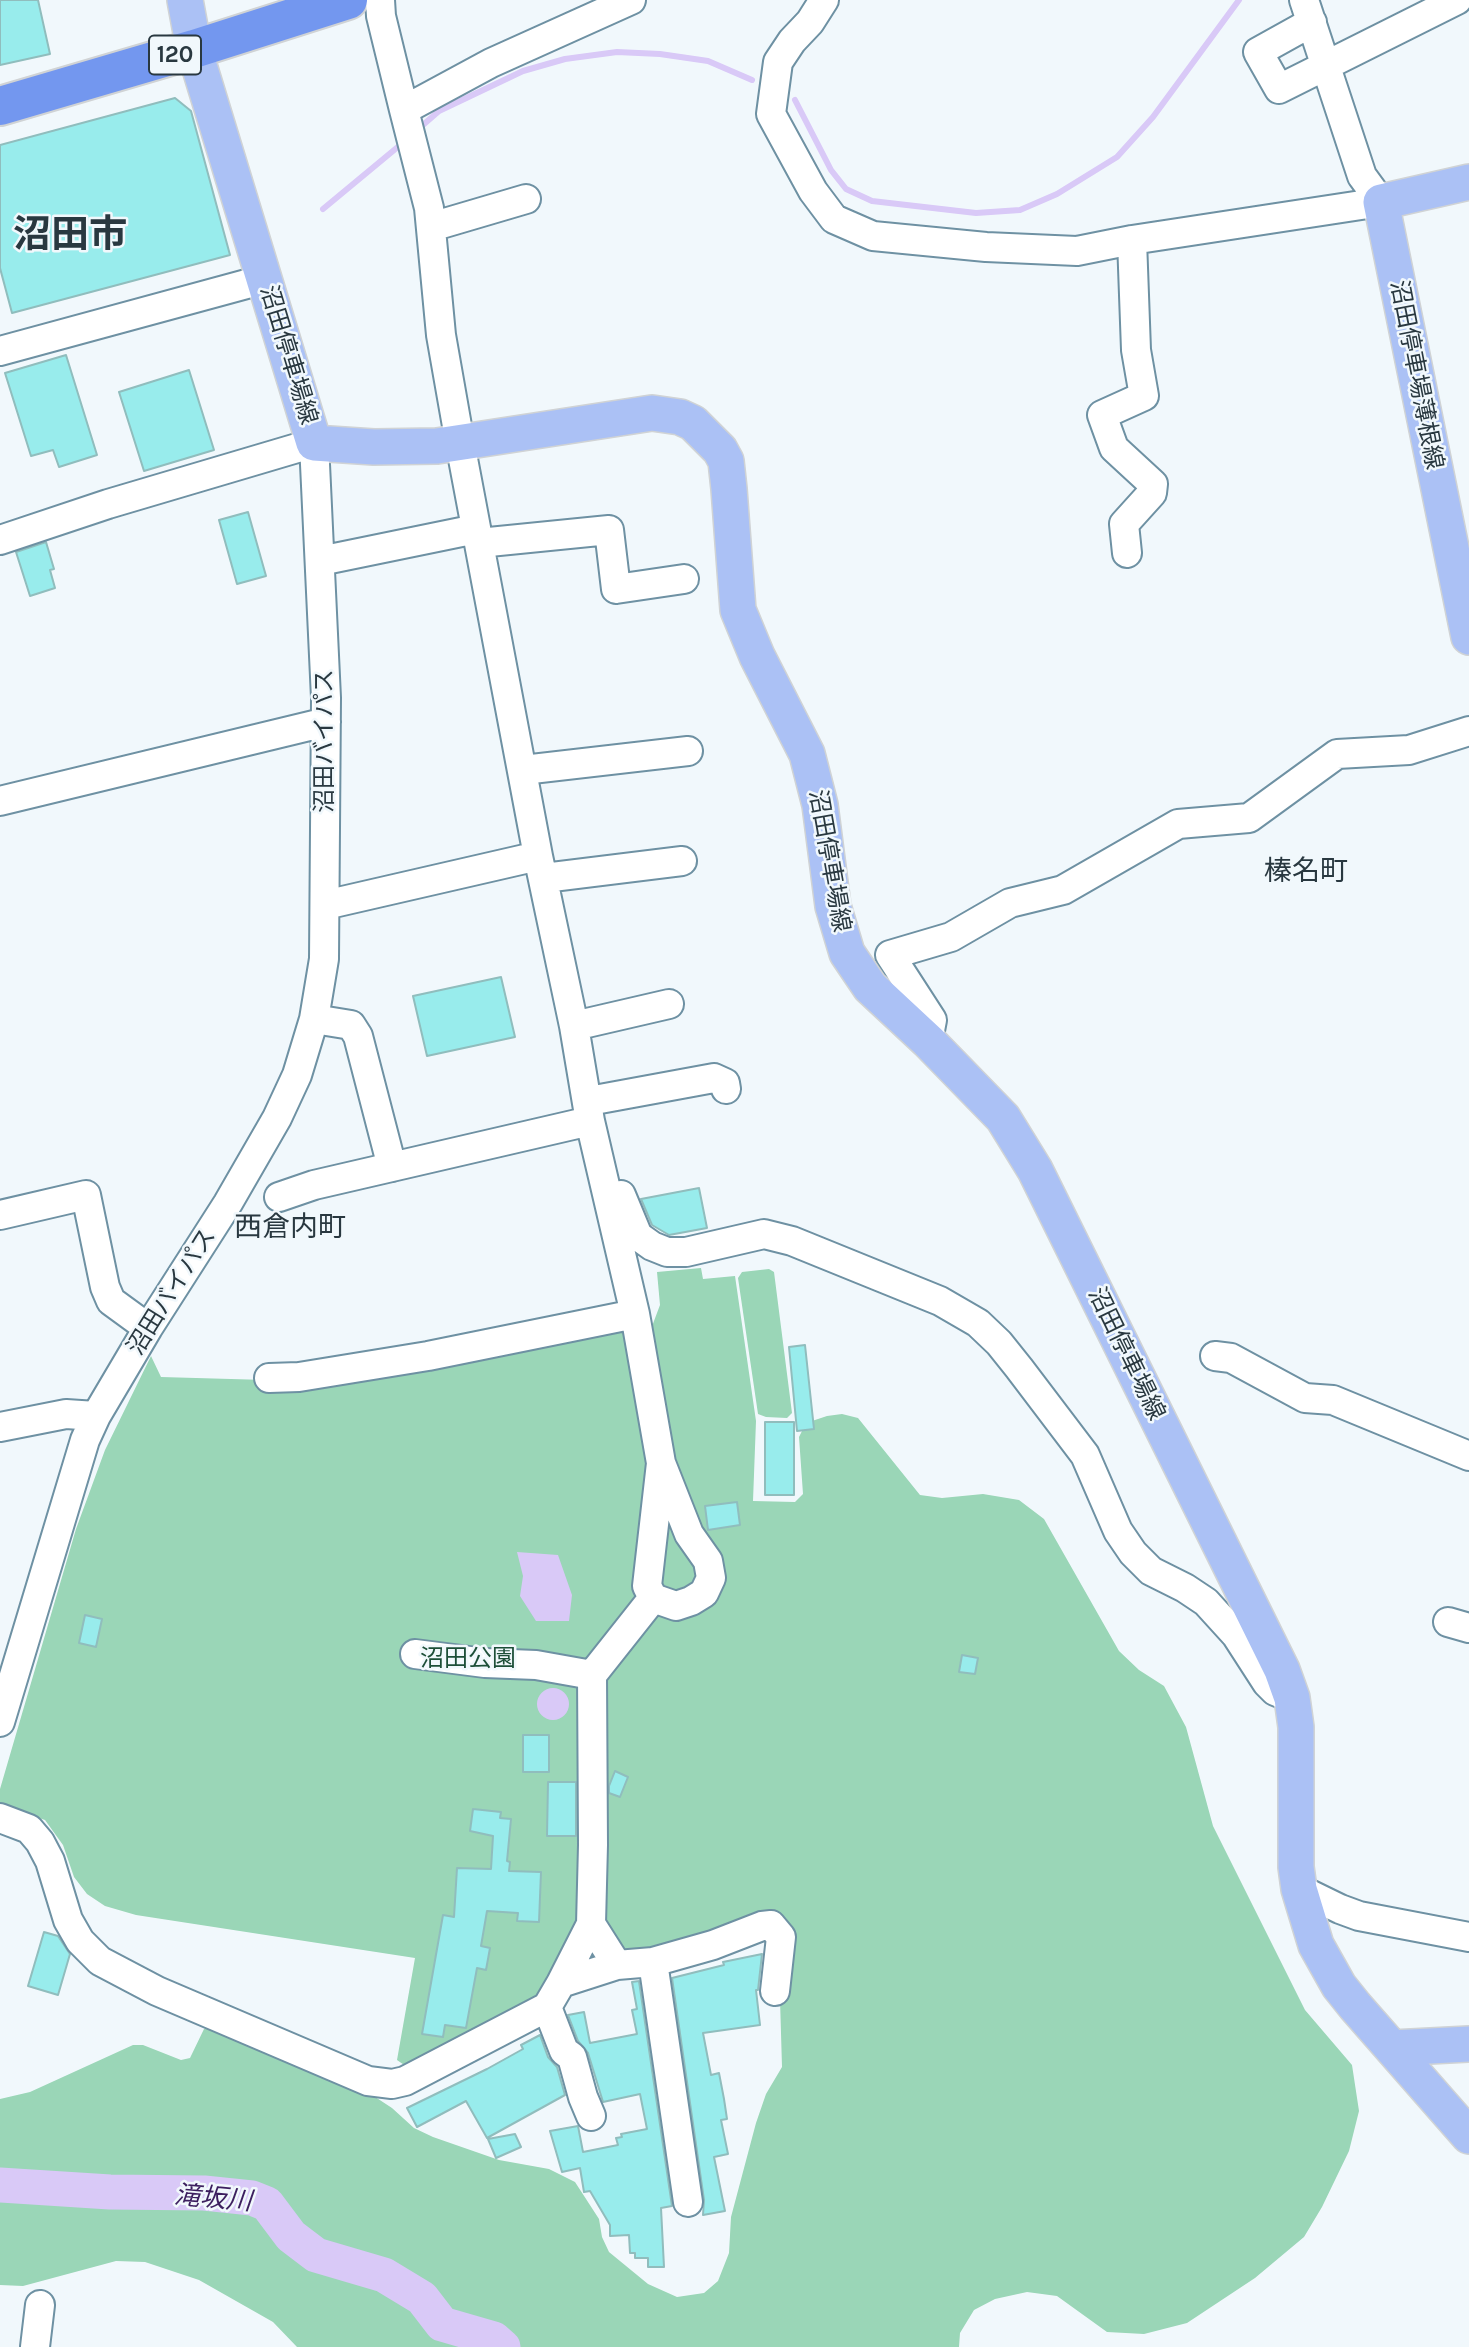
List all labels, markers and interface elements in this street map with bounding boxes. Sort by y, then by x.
road number: 120 [149,36,201,74]
district label: 沼田市 [13,213,127,259]
street label: 沼田停車場薄根線 [1384,278,1448,472]
street label: 沼田停車場線 [253,282,323,428]
street label: 沼田バイパス [311,669,339,813]
street label: 沼田停車場線 [802,788,856,934]
district label: 榛名町 [1264,855,1348,889]
district label: 西倉内町 [234,1211,346,1245]
street label: 沼田バイパス [122,1223,222,1361]
street label: 沼田停車場線 [1081,1283,1171,1425]
park label: 沼田公園 [420,1645,516,1673]
water label: 滝坂川 [173,2180,253,2218]

